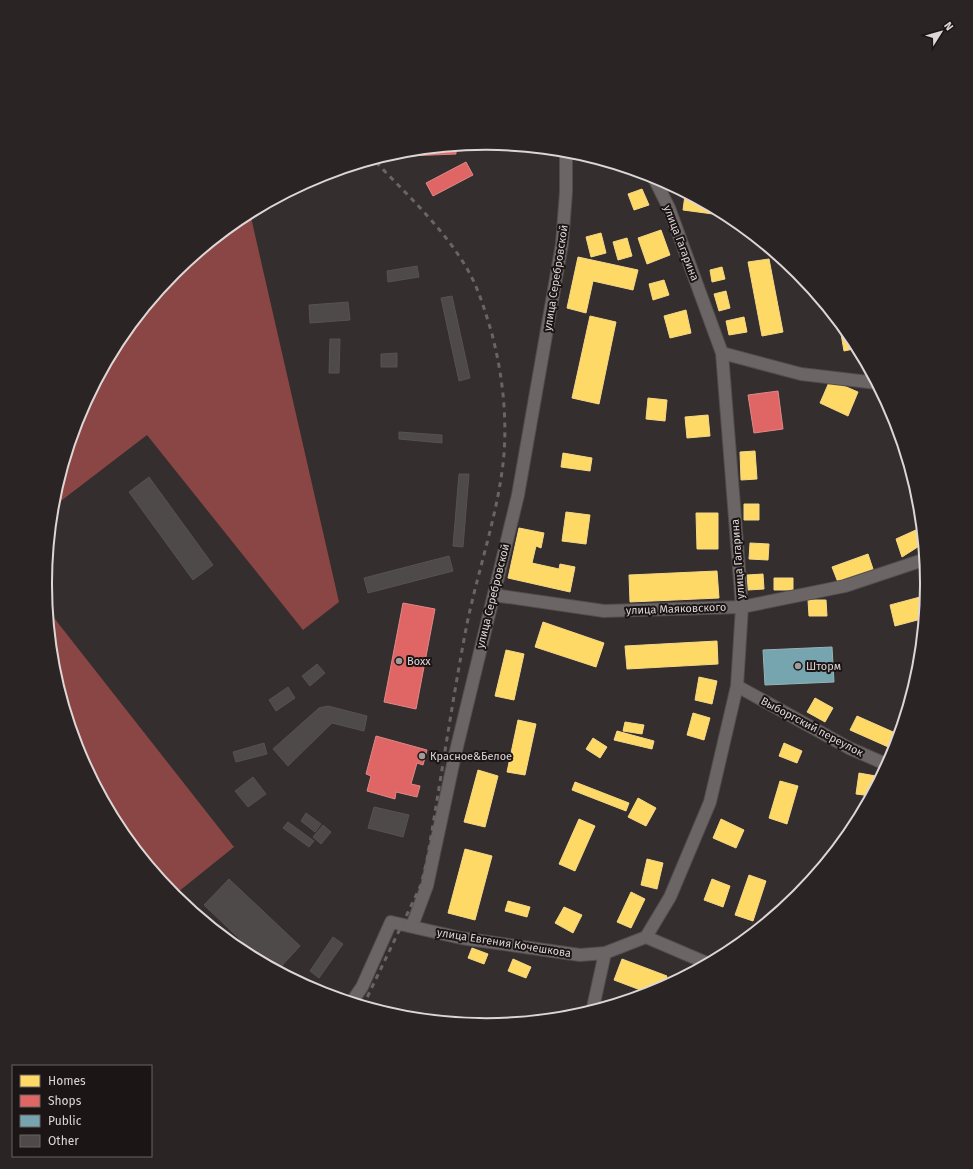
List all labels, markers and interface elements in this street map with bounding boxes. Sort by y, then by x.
north arrow [921,12,961,52]
text: N [941,19,956,33]
street label: улица Гагарина [661,203,701,283]
street label: улица Серебровской [541,224,571,332]
street label: улица Гагарина [729,519,747,599]
street label: улица Серебровской [474,542,512,650]
street label: улица Маяковского [626,601,726,617]
place label: Boxx [407,655,431,668]
marker: Boxx [394,656,404,666]
place label: Шторм [806,660,841,673]
marker: Шторм [793,661,803,671]
street label: Выборгский переулок [758,694,866,760]
place label: Красное&Белое [430,750,512,763]
marker: Красное&Белое [417,751,427,761]
street label: улица Евгения Кочешкова [436,926,572,960]
legend [12,1065,152,1157]
text: Homes [48,1074,86,1088]
text: Shops [48,1094,82,1108]
text: Public [48,1114,82,1128]
text: Other [48,1134,79,1148]

